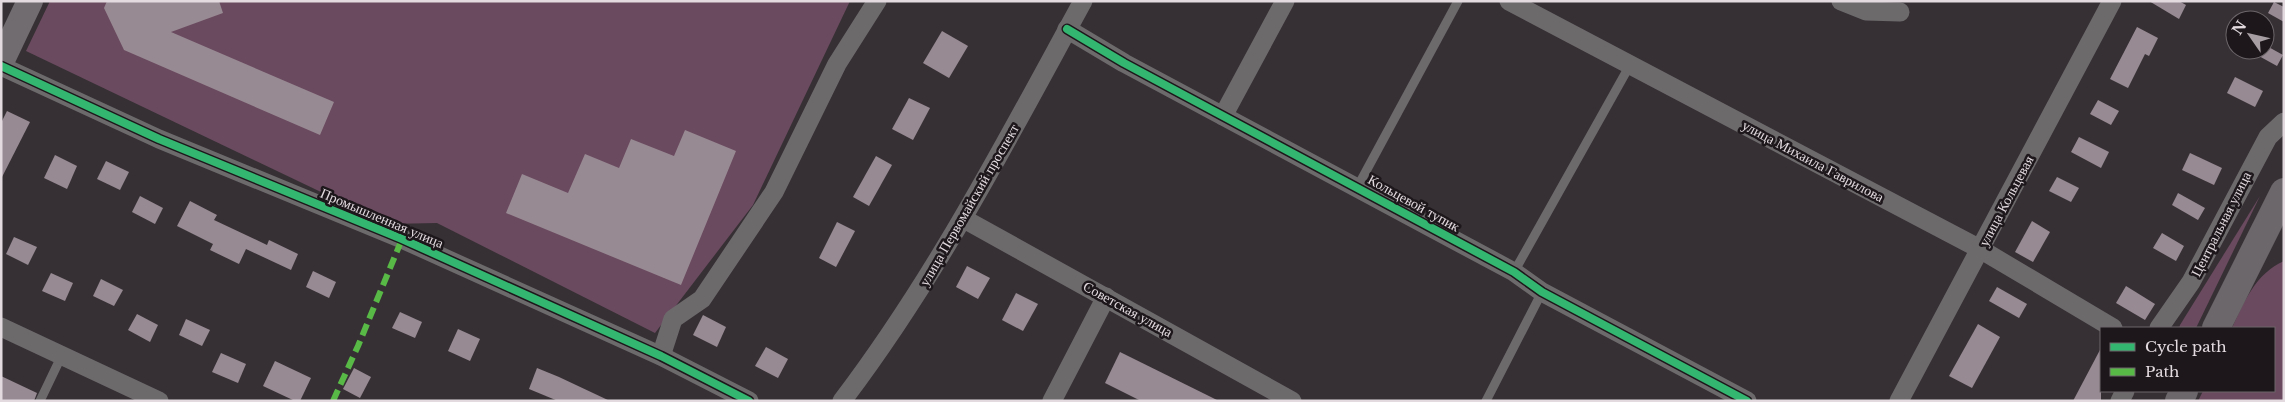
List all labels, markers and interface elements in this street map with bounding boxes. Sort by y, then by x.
north arrow [2225,10,2275,60]
text: N [2228,17,2250,38]
street label: улица Михаила Гаврилова [1739,116,1888,206]
street label: улица Первомайский проспект [915,121,1023,289]
street label: улица Кольцевая [1975,152,2038,249]
street label: Центральная улица [2187,168,2256,280]
street label: Кольцевой тупик [1365,170,1463,236]
street label: Промышленная улица [318,184,447,252]
street label: Советская улица [1080,277,1177,341]
legend [2100,327,2275,392]
text: Cycle path [2145,337,2227,356]
text: Path [2145,362,2179,381]

